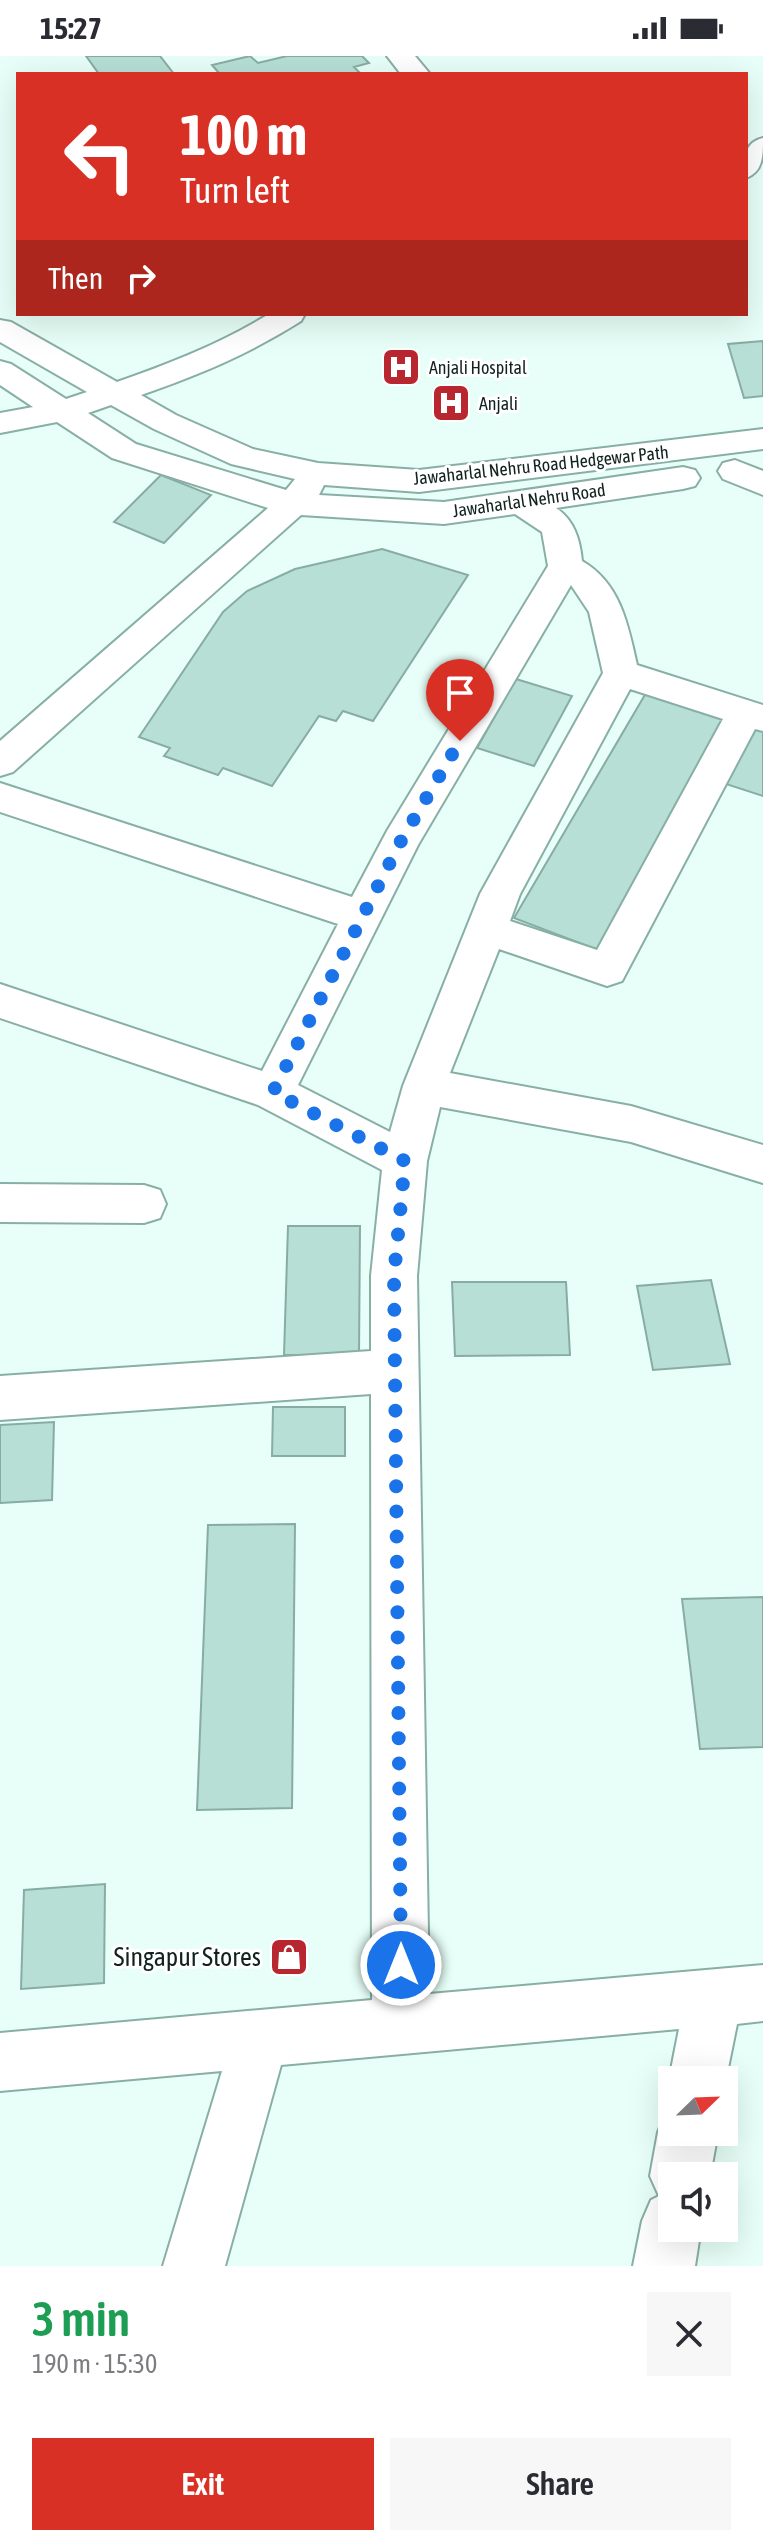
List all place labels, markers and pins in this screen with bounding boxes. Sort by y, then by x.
hospital icon: Anjali Hospital [380,346,422,388]
place label: Anjali Hospital [429,357,527,378]
hospital icon: Anjali [430,382,472,424]
place label: Anjali [479,393,518,414]
pin [426,659,494,741]
shop icon: Singapur Stores [268,1936,310,1978]
place label: Singapur Stores [114,1942,261,1972]

